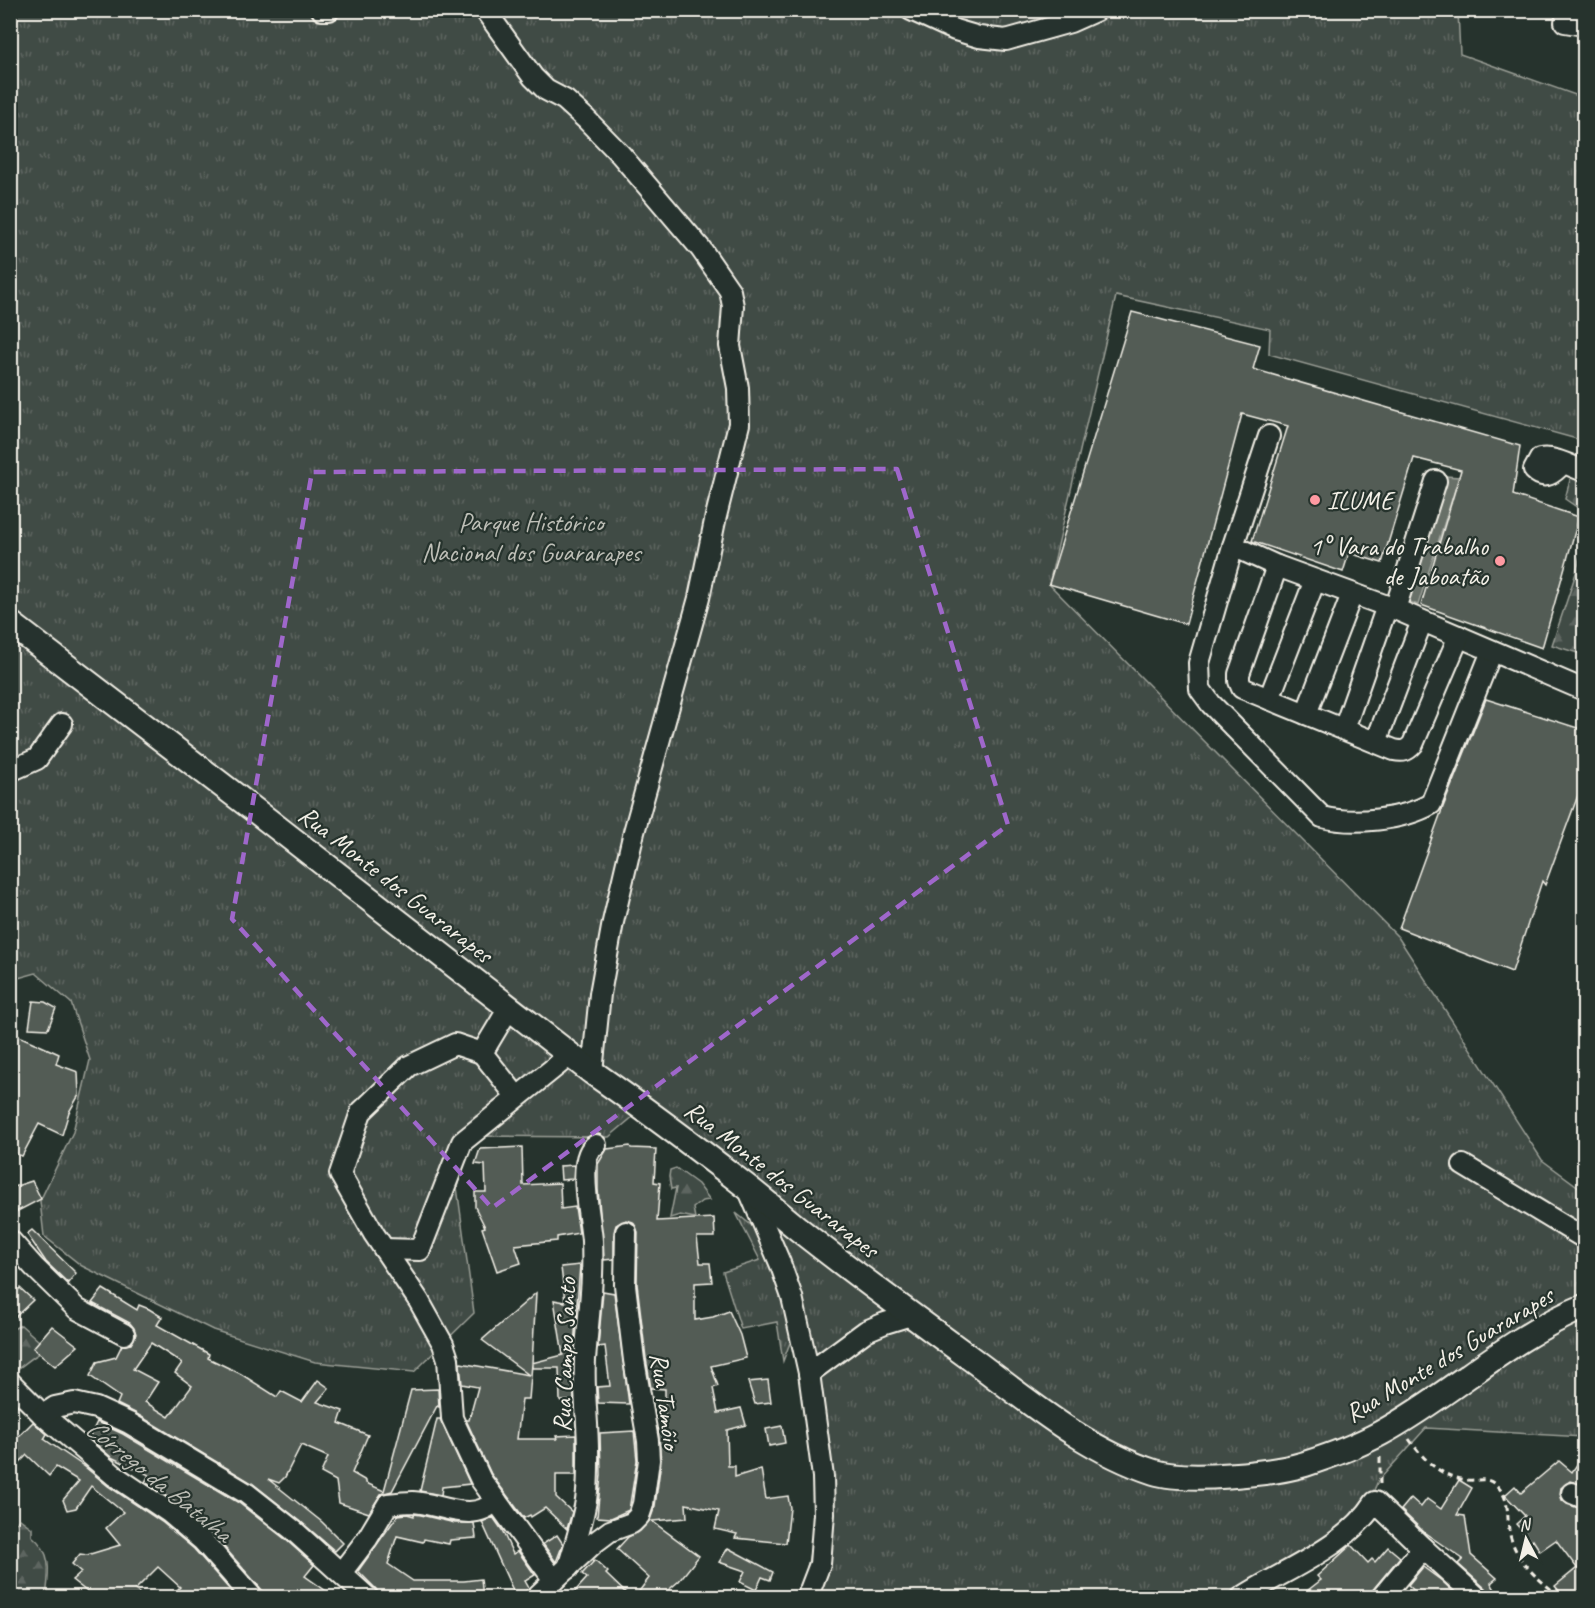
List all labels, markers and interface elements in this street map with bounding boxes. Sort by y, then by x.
place label: ILUME [1327,484,1396,517]
marker: ILUME [1308,493,1322,507]
park label: Parque Histórico Nacional dos Guararapes [421,506,643,569]
place label: 1° Vara do Trabalho de Jaboatão [1310,530,1490,593]
marker: 1° Vara do Trabalho de Jaboatão [1493,554,1507,568]
street label: Rua Monte dos Guararapes [292,798,501,972]
street label: Rua Monte dos Guararapes [678,1093,887,1267]
street label: Rua Campo Santo [545,1275,584,1433]
street label: Rua Monte dos Guararapes [1339,1278,1561,1430]
street label: Rua Tamôio [642,1351,689,1454]
water label: Córrego da Batalha [79,1411,241,1551]
north arrow [1496,1509,1556,1569]
text: N [1518,1514,1533,1536]

